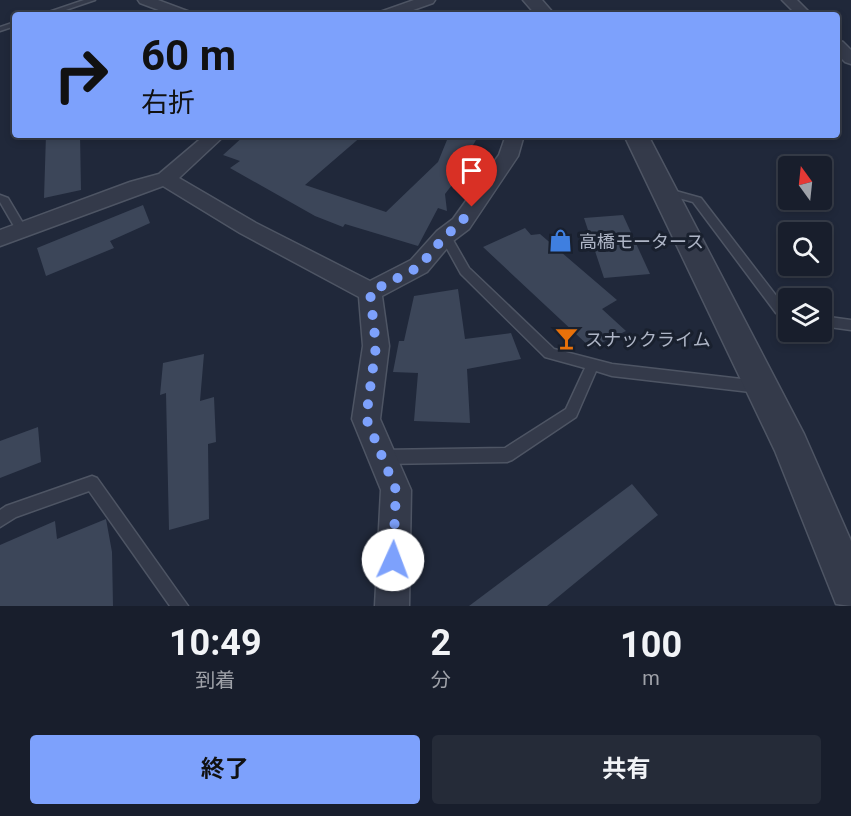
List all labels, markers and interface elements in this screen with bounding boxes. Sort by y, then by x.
text: 60 m [141,31,236,80]
icon: right [42,36,120,114]
text: 右折 [141,87,195,119]
pin [446,145,497,207]
icon: arrive [455,154,488,187]
north arrow [778,156,832,210]
map controls [778,156,832,342]
button: search [778,222,832,276]
shop icon: 高橋モータース [548,228,574,254]
place label: 高橋モータース [579,231,704,252]
button: layers [778,288,832,342]
bar icon: スナックライム [554,326,580,352]
place label: スナックライム [585,329,711,350]
position arrow [361,528,425,592]
text: 10:49 [169,622,262,664]
text: 2 [431,622,451,664]
text: 100 [620,624,682,666]
text: m [642,666,660,690]
text: 到着 [195,668,235,692]
text: 分 [431,668,451,692]
button: 終了 [30,735,420,804]
button: 共有 [432,735,821,804]

